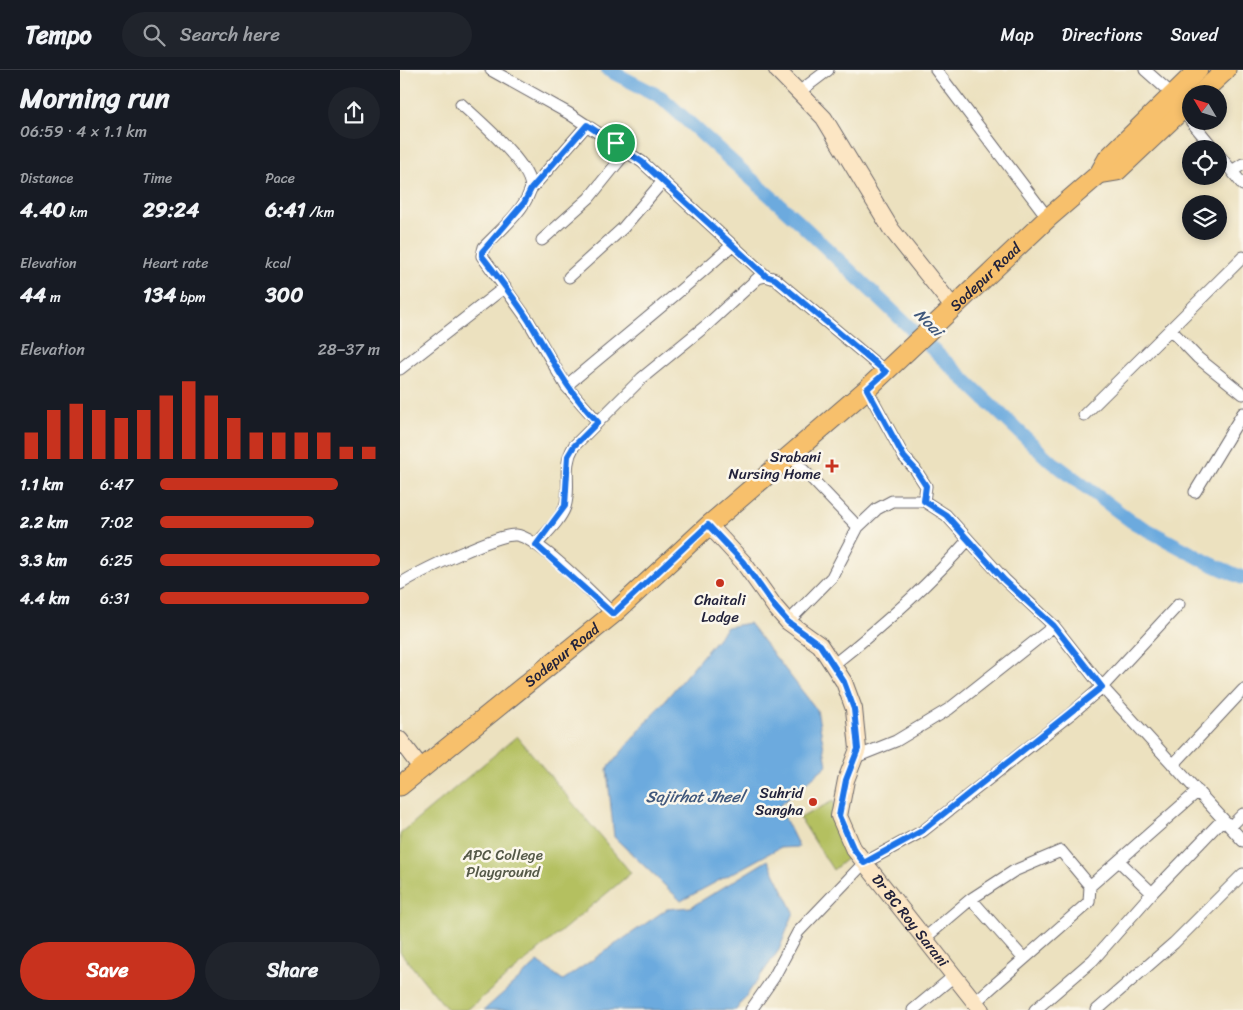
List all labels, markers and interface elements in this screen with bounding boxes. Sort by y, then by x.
search box [122,12,472,57]
text: Tempo [25,14,92,56]
text: Search here [180,18,280,51]
text: Map [1001,19,1034,51]
text: Directions [1062,19,1143,51]
text: Saved [1171,19,1218,51]
icon: search [140,21,168,49]
text: Morning run [20,73,170,122]
north arrow [1182,85,1228,130]
map controls [1182,85,1227,240]
button: share [328,87,380,139]
text: 06:59 · 4 × 1.1 km [20,117,147,146]
pin [595,122,637,164]
icon: arrive [602,129,630,157]
button: locate [1182,140,1227,185]
text: Distance [20,166,73,191]
text: Time [143,166,172,191]
text: Pace [265,166,295,191]
text: 4.40 [20,191,66,229]
text: 29:24 [143,191,199,229]
text: 6:41 [265,191,306,229]
button: layers [1182,195,1227,240]
text: km [66,200,88,225]
text: /km [306,200,335,225]
street label: Sodepur Road [943,236,1028,318]
text: Elevation [20,251,77,276]
text: Heart rate [143,251,208,276]
text: kcal [265,251,291,276]
text: 44 [20,276,46,314]
text: 134 [143,276,176,314]
text: 300 [265,276,303,314]
text: m [46,285,61,310]
text: bpm [176,285,206,310]
water label: Noai [907,301,953,346]
text: Elevation [20,335,85,364]
text: 28–37 m [318,335,380,364]
place label: Srabani Nursing Home [728,444,822,487]
marker: Srabani Nursing Home [825,459,839,473]
text: 1.1 km [20,470,64,499]
text: 6:47 [100,470,133,499]
text: 2.2 km [20,508,68,537]
text: 7:02 [100,508,133,537]
text: 3.3 km [20,546,67,575]
text: 6:25 [100,546,133,575]
marker: Chaitali Lodge [714,577,726,589]
text: 4.4 km [20,584,70,613]
text: 6:31 [100,584,130,613]
place label: Chaitali Lodge [694,587,747,630]
street label: Sodepur Road [518,616,606,694]
place label: Suhrid Sangha [755,780,804,823]
water label: Sajirhat Jheel [646,782,748,811]
marker: Suhrid Sangha [807,796,819,808]
park label: APC College Playground [462,842,543,885]
street label: Dr BC Roy Sarani [865,868,956,973]
button: Save [20,942,195,1000]
button: Share [205,942,380,1000]

